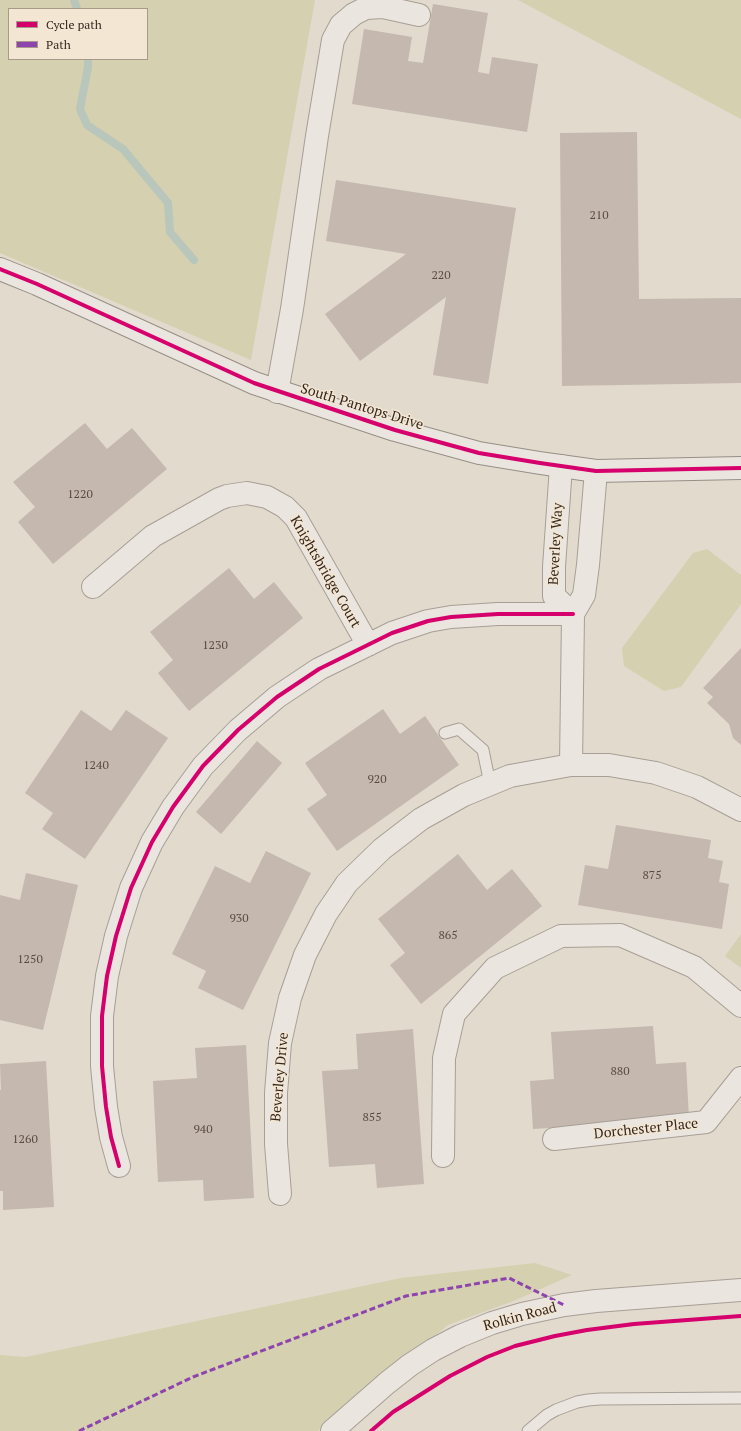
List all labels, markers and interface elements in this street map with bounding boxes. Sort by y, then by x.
legend [8,8,148,60]
text: Cycle path [46,17,102,32]
text: Path [46,37,71,52]
house number: 210 [589,209,609,223]
house number: 220 [431,269,451,283]
street label: South Pantops Drive [299,380,425,434]
house number: 1220 [67,488,93,502]
street label: Beverley Way [545,502,567,586]
street label: Knightsbridge Court [286,513,364,631]
house number: 1230 [202,639,228,653]
house number: 1240 [83,759,109,773]
house number: 920 [367,773,387,787]
house number: 875 [642,869,662,883]
house number: 930 [229,912,249,926]
house number: 865 [438,929,458,943]
house number: 1250 [17,953,43,967]
street label: Beverley Drive [268,1032,292,1122]
house number: 880 [610,1065,630,1079]
house number: 855 [362,1111,382,1125]
street label: Dorchester Place [593,1115,699,1143]
house number: 940 [193,1123,213,1137]
house number: 1260 [12,1133,38,1147]
street label: Rolkin Road [482,1299,558,1335]

